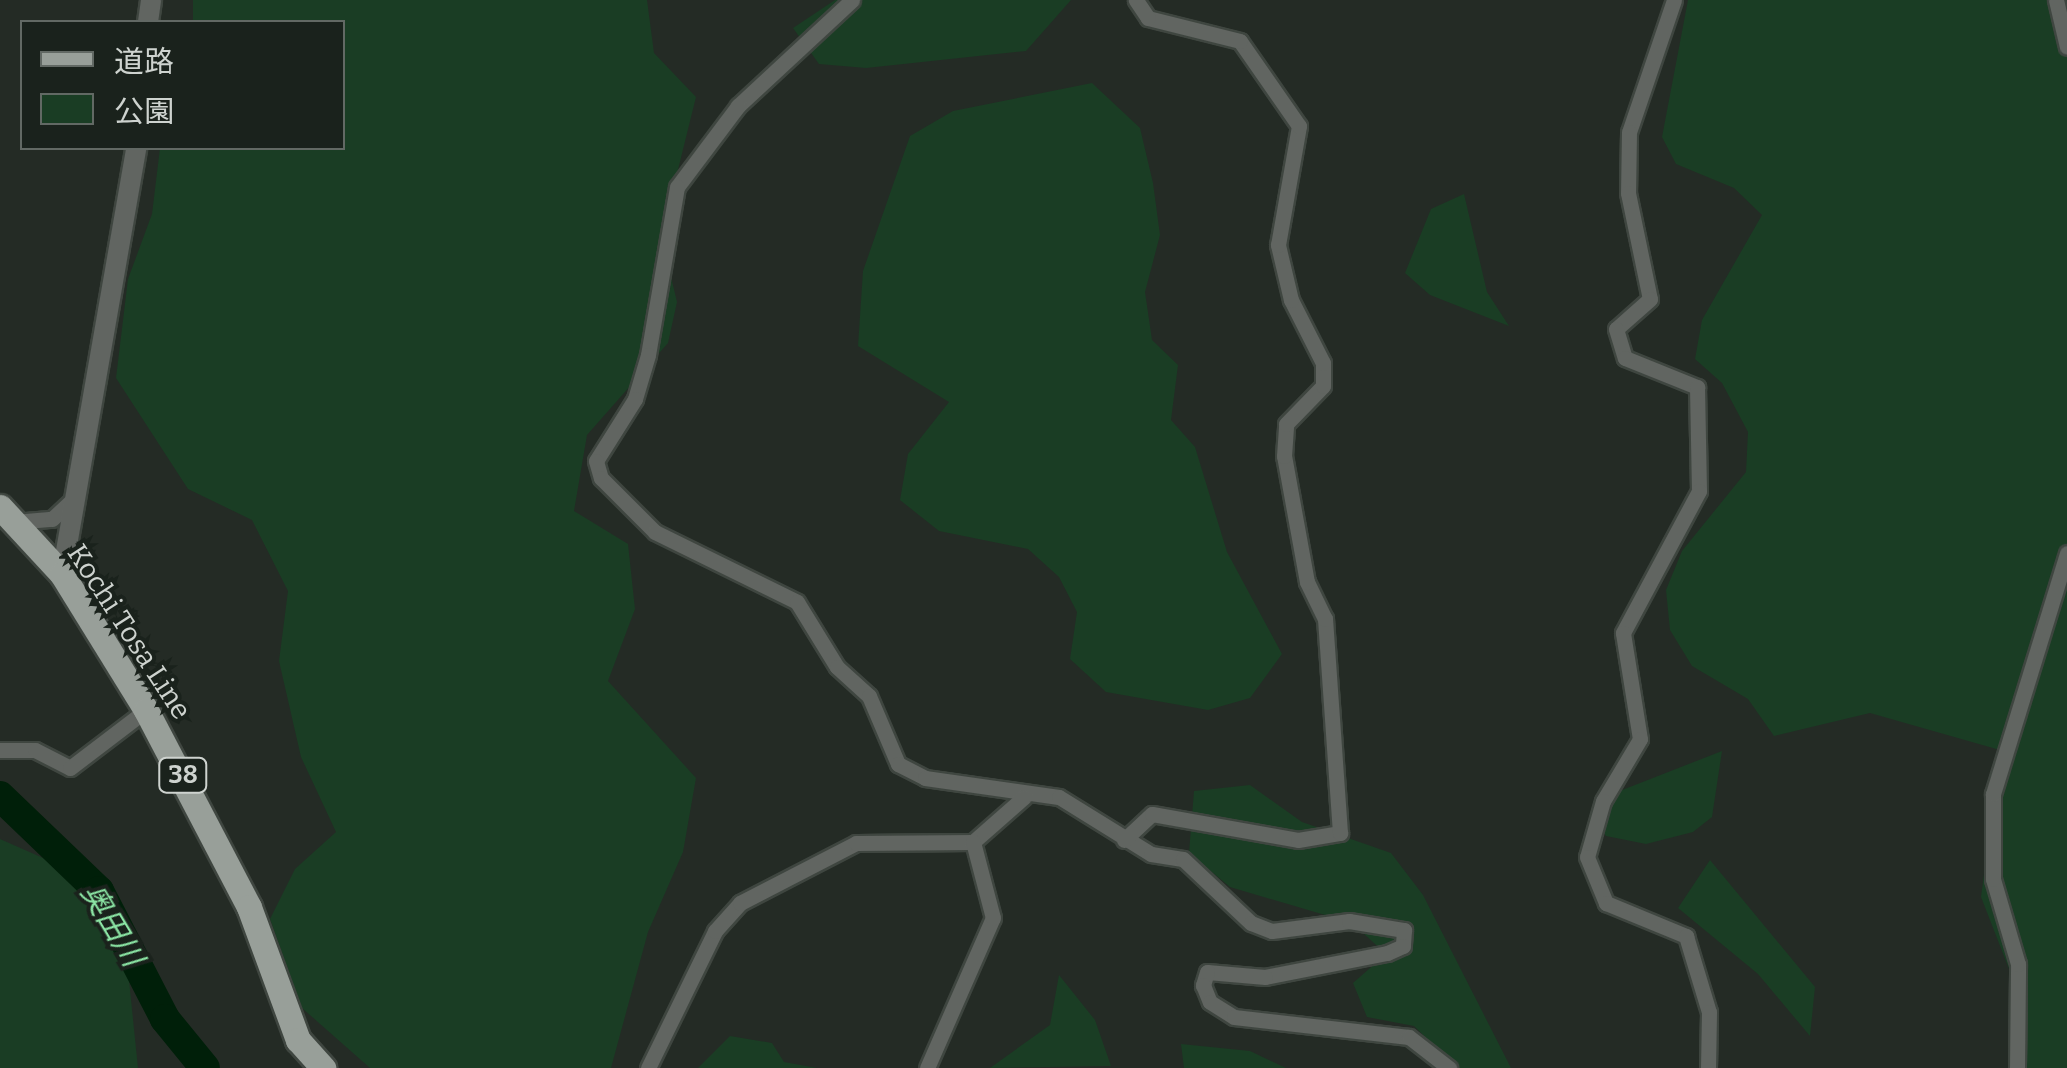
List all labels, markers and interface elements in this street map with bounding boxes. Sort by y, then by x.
legend [20,20,345,150]
text: 道路 [114,44,174,80]
text: 公園 [114,94,174,130]
street label: Kochi Tosa Line [60,538,198,726]
road number: 38 [158,755,208,795]
water label: 奥田川 [73,877,151,973]

